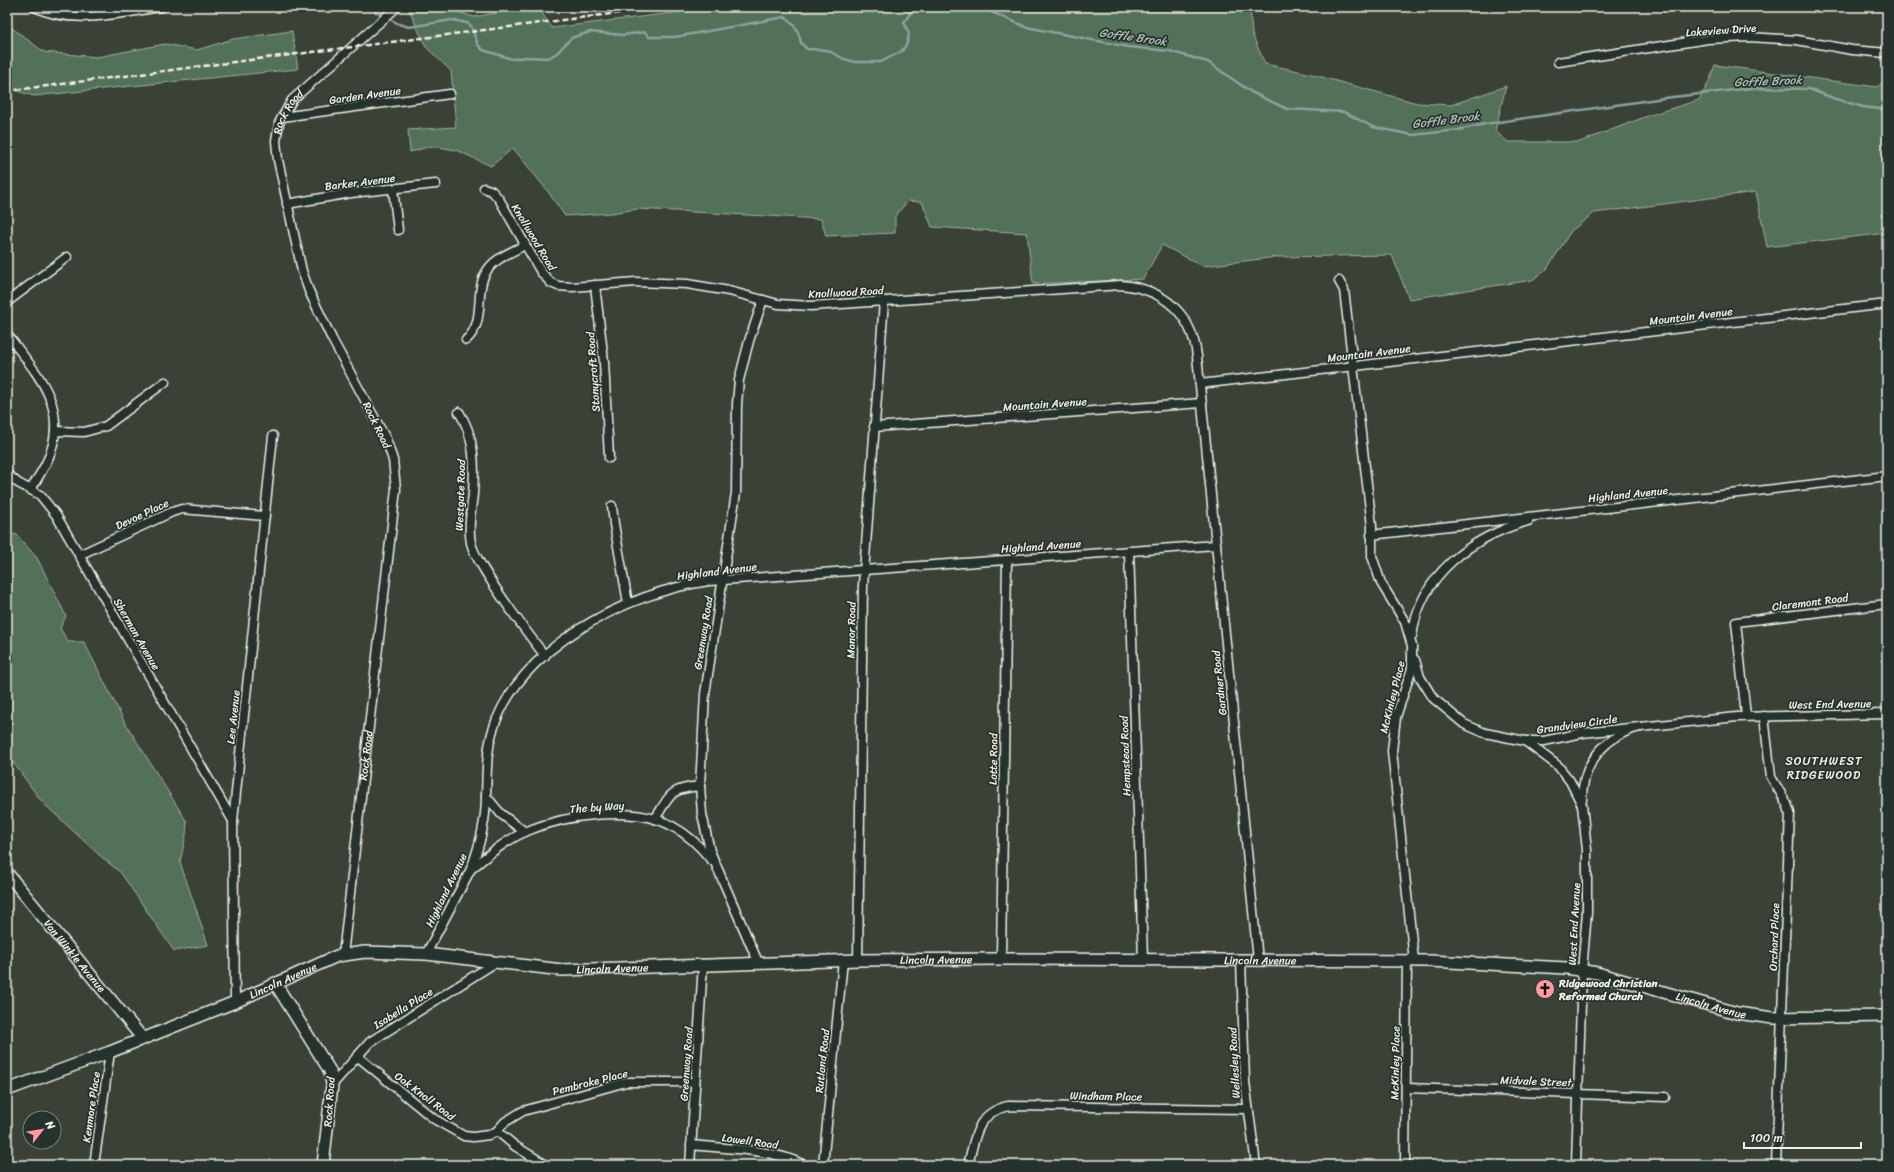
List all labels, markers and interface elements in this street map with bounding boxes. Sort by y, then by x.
street label: Lakeview Drive [1685,19,1758,42]
water label: Goffle Brook [1098,21,1169,53]
water label: Goffle Brook [1734,69,1803,93]
street label: Garden Avenue [328,81,403,110]
street label: Rock Road [268,84,309,136]
water label: Goffle Brook [1411,105,1482,135]
street label: Barker Avenue [324,169,397,196]
street label: Knollwood Road [506,200,562,275]
street label: Knollwood Road [808,281,885,304]
street label: Mountain Avenue [1648,302,1734,331]
street label: Stonycroft Road [581,330,606,413]
street label: Mountain Avenue [1326,339,1412,368]
street label: Mountain Avenue [1002,392,1088,417]
street label: Rock Road [357,399,397,453]
street label: Westgate Road [450,458,471,531]
street label: Highland Avenue [1587,481,1669,508]
street label: Devoe Place [112,494,173,535]
street label: Highland Avenue [1000,534,1082,559]
street label: Highland Avenue [676,557,759,586]
street label: Claremont Road [1771,588,1851,617]
street label: Greenway Road [688,594,719,671]
street label: Sherman Avenue [108,595,165,674]
street label: Manor Road [842,600,862,659]
street label: Gardner Road [1207,648,1232,716]
street label: McKinley Place [1374,659,1411,735]
street label: Lee Avenue [221,689,246,745]
street label: West End Avenue [1789,694,1872,715]
street label: Grandview Circle [1536,709,1619,740]
street label: Hempstead Road [1115,714,1136,797]
street label: Rock Road [354,728,379,781]
street label: Lotte Road [984,732,1003,785]
district label: SOUTHWEST RIDGEWOOD [1785,750,1863,786]
street label: The by Way [569,796,625,819]
street label: Highland Avenue [420,850,473,931]
street label: West End Avenue [1563,882,1586,966]
street label: Orchard Place [1764,902,1785,971]
street label: Van Winkle Avenue [39,915,111,997]
street label: Lincoln Avenue [900,950,973,970]
street label: Lincoln Avenue [1224,951,1297,970]
street label: Lincoln Avenue [246,957,320,1004]
street label: Lincoln Avenue [576,958,649,980]
place label: Ridgewood Christian Reformed Church [1558,974,1658,1006]
church icon: Ridgewood Christian Reformed Church [1534,978,1556,1000]
street label: Isabella Place [369,982,437,1035]
street label: Lincoln Avenue [1674,987,1748,1024]
street label: Greenway Road [674,1025,699,1102]
street label: Wellesley Road [1223,1026,1246,1099]
street label: McKinley Place [1385,1026,1406,1100]
street label: Rutland Road [810,1027,835,1094]
street label: Pembroke Place [550,1064,630,1101]
street label: Oak Knoll Road [390,1067,460,1126]
street label: Kenmore Place [77,1070,106,1144]
street label: Midvale Street [1500,1071,1573,1092]
street label: Rock Road [318,1075,341,1128]
street label: Windham Place [1070,1086,1143,1107]
north arrow [22,1110,62,1150]
text: N [40,1116,60,1134]
scale bar [1744,1124,1861,1150]
text: 100 m [1750,1127,1783,1149]
street label: Lowell Road [721,1128,780,1155]

